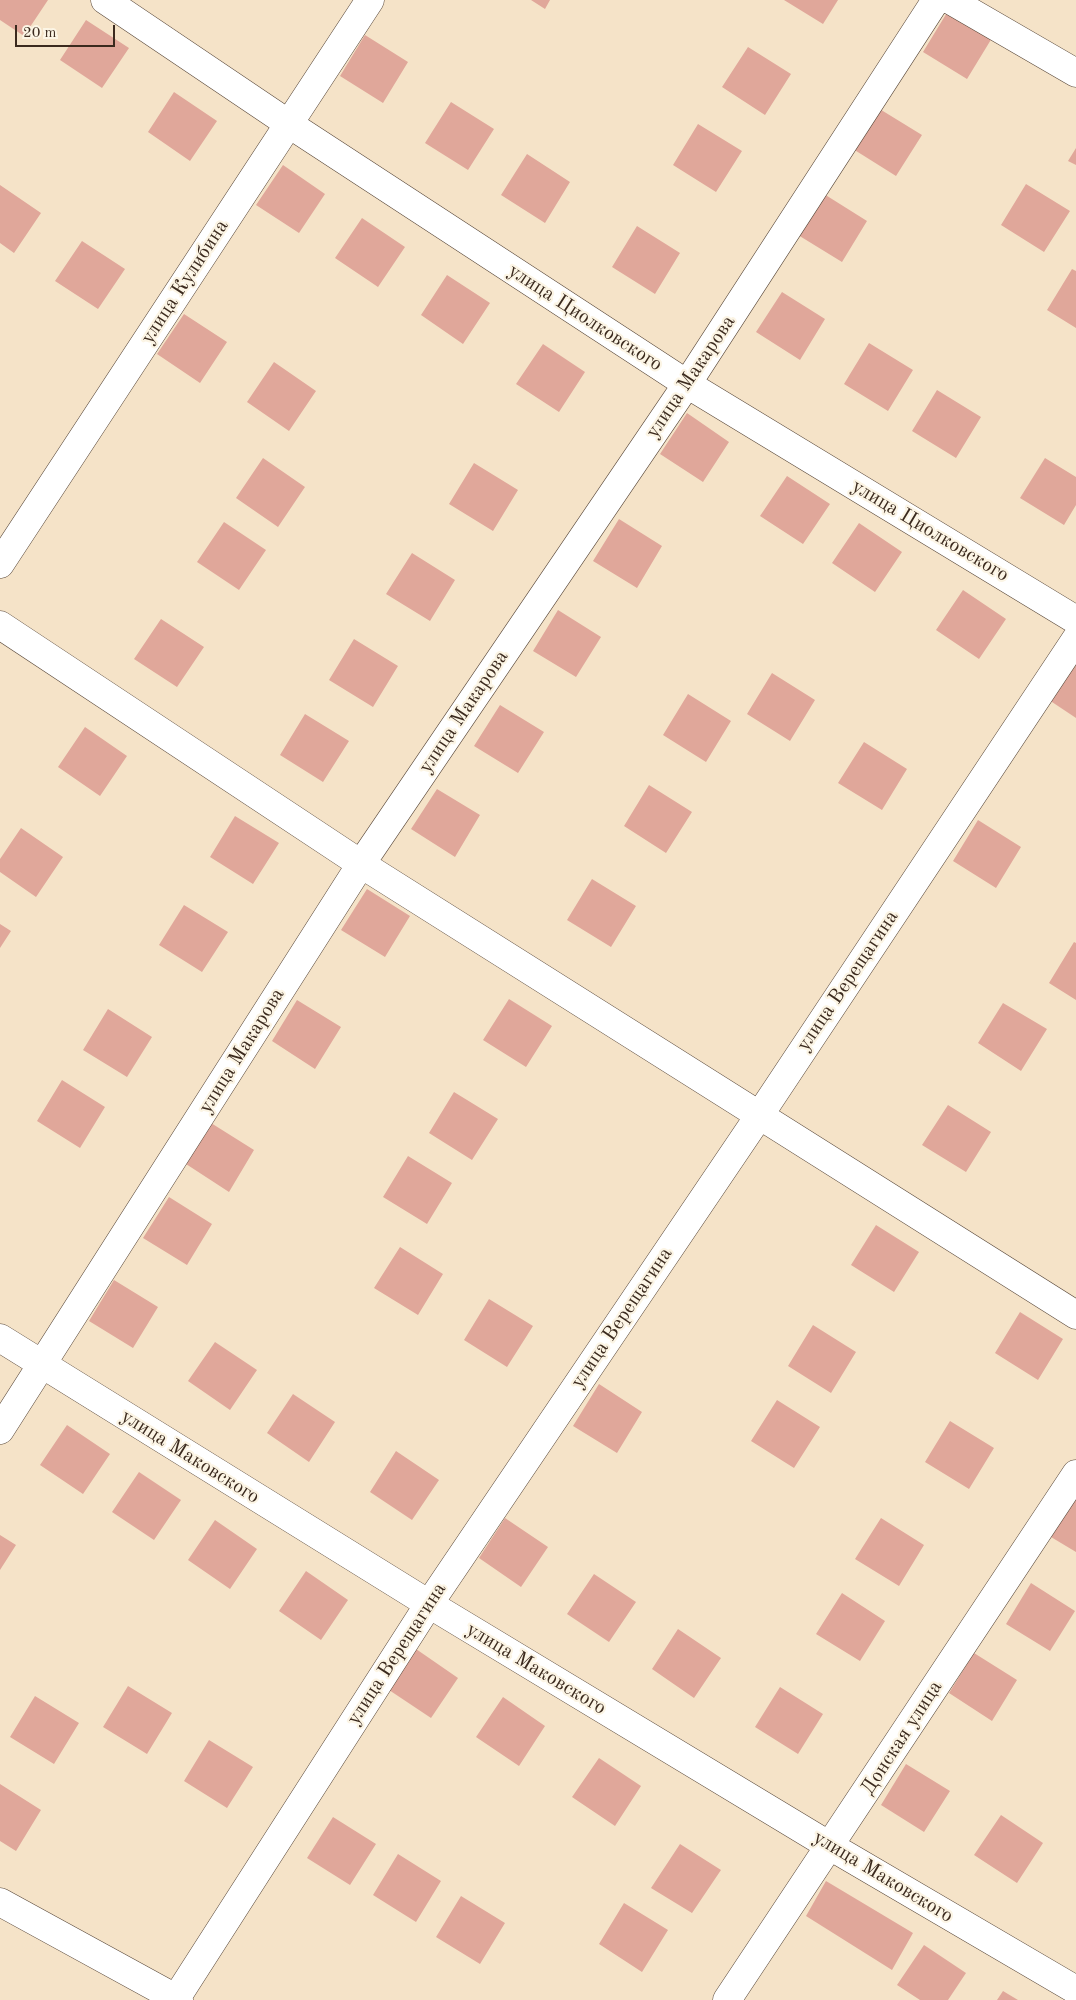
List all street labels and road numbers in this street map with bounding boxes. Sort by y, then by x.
street label: улица Кулибина [136,215,234,349]
street label: улица Циолковского [503,259,667,377]
street label: улица Макарова [641,311,741,443]
street label: улица Циолковского [847,475,1013,587]
street label: улица Макарова [414,646,514,778]
street label: улица Верещагина [792,906,904,1056]
street label: улица Макарова [194,984,290,1118]
street label: улица Верещагина [566,1243,678,1393]
street label: улица Маковского [116,1405,264,1509]
street label: улица Верещагина [342,1578,452,1730]
street label: улица Маковского [462,1618,610,1720]
street label: Донская улица [856,1676,948,1800]
street label: улица Маковского [809,1826,957,1928]

